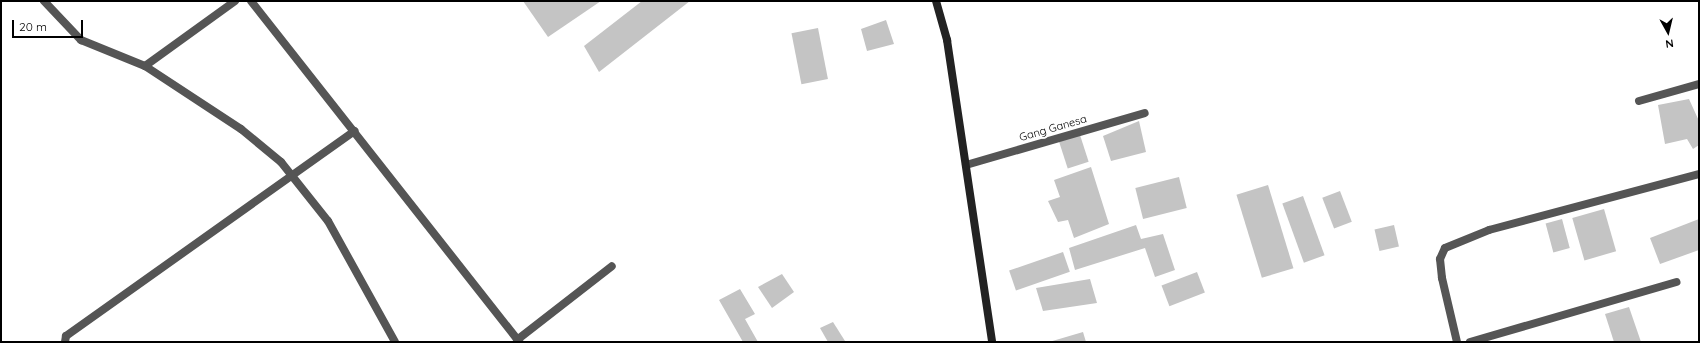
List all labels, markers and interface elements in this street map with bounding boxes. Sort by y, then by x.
scale bar [14,12,85,38]
north arrow [1648,12,1688,52]
text: 20 m [19,19,47,34]
text: N [1665,36,1675,51]
street label: Gang Ganesa [1018,112,1088,144]

